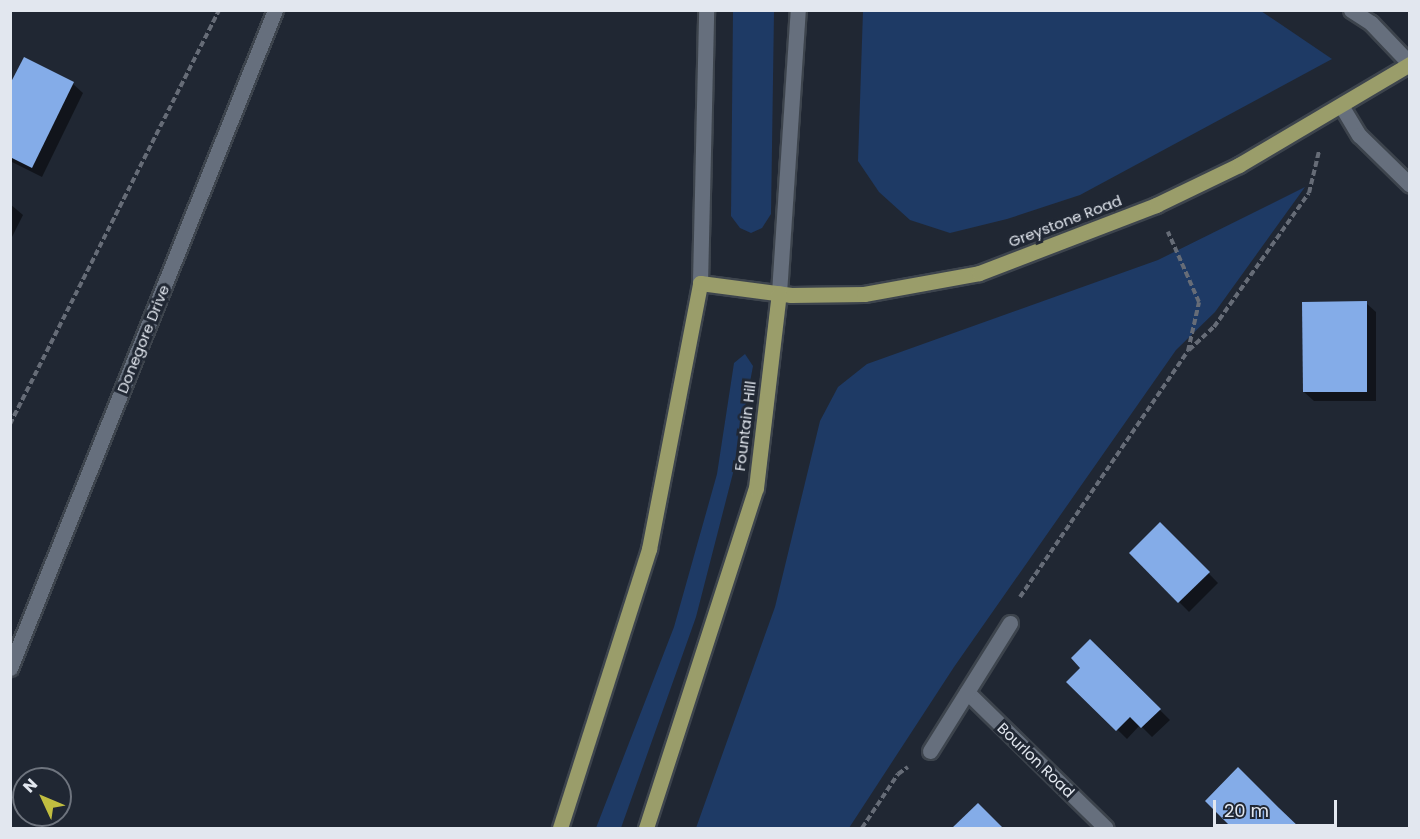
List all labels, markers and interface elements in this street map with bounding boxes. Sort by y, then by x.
street label: Greystone Road [1006,191,1124,251]
street label: Donegore Drive [113,282,173,396]
street label: Fountain Hill [731,380,759,472]
street label: Bourlon Road [994,719,1078,801]
north arrow [12,767,72,827]
text: N [18,773,43,798]
scale bar [1216,788,1340,826]
text: 20 m [1224,798,1269,823]

